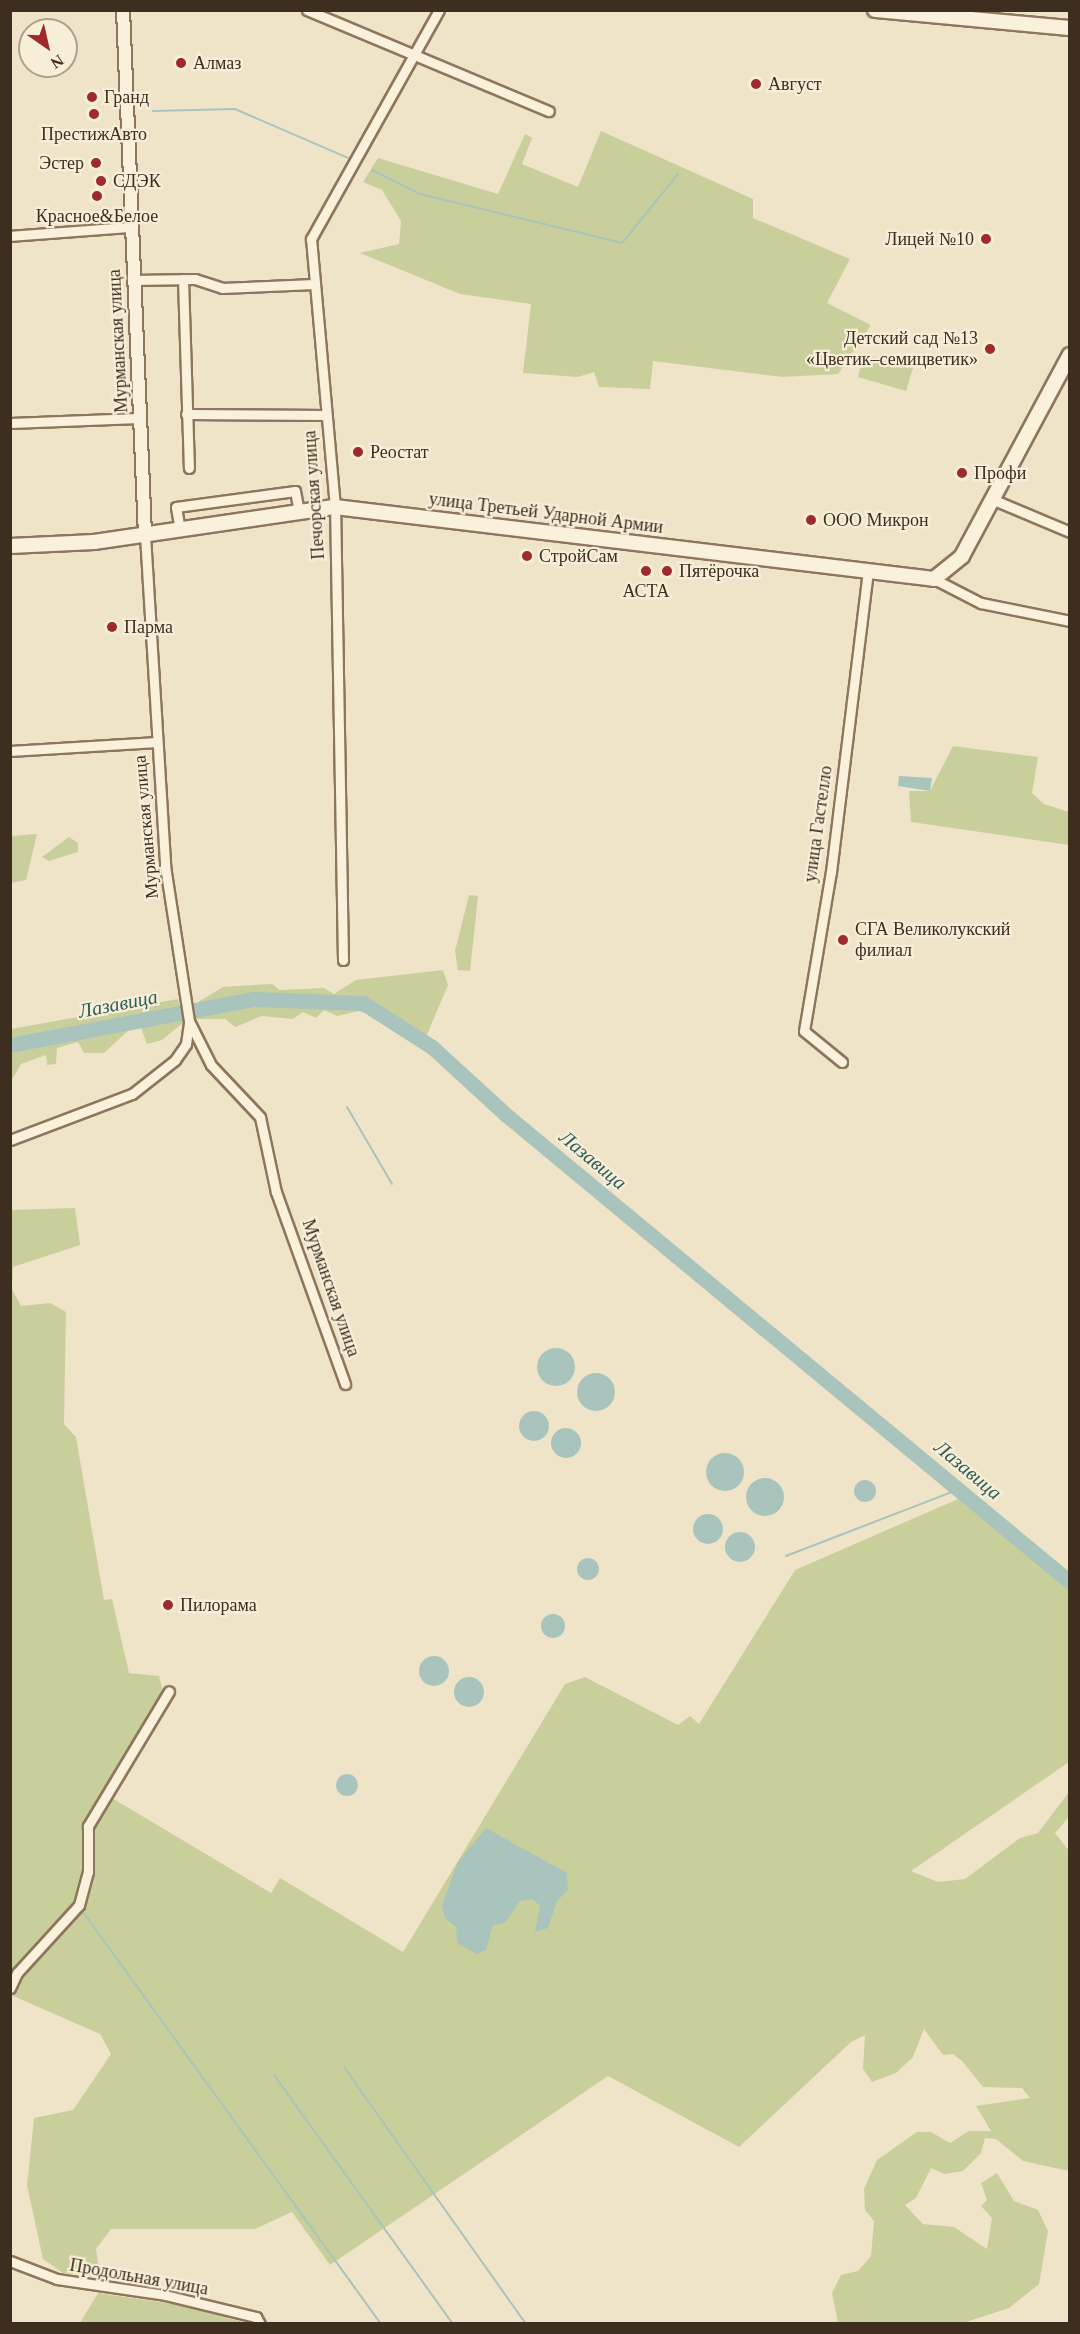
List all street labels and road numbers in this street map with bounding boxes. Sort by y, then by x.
street label: Мурманская улица [103,269,133,413]
street label: Печорская улица [299,430,329,560]
street label: улица Третьей Ударной Армии [428,488,664,538]
street label: Мурманская улица [129,754,163,900]
street label: улица Гастелло [799,764,837,884]
street label: Мурманская улица [297,1216,365,1360]
street label: Продольная улица [68,2254,210,2300]

